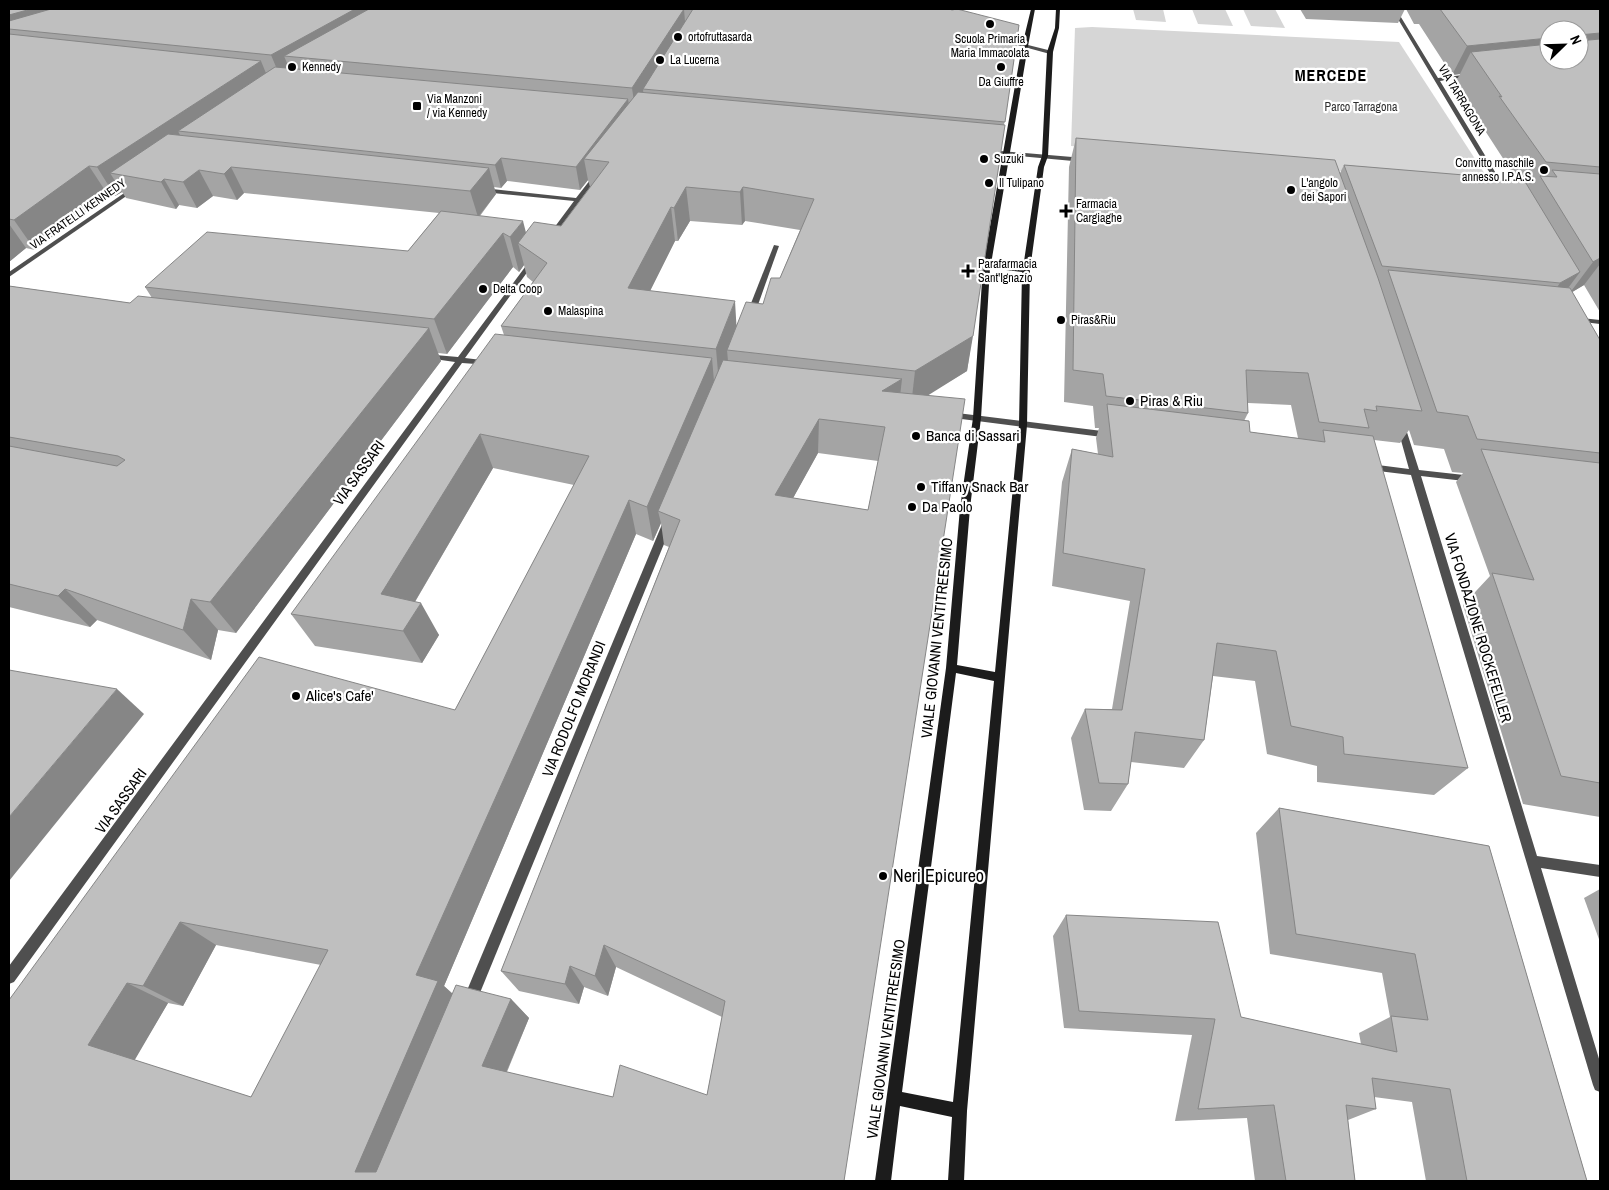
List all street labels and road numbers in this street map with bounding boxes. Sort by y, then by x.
street label: VIA TARRAGONA [1435,62,1490,139]
street label: VIA FRATELLI KENNEDY [27,175,129,253]
street label: VIA SASSARI [328,436,389,510]
street label: VIA FONDAZIONE ROCKEFELLER [1440,531,1517,725]
street label: VIALE GIOVANNI VENTITREESIMO [916,537,957,739]
street label: VIA RODOLFO MORANDI [537,638,610,780]
street label: VIA SASSARI [90,764,151,838]
street label: VIALE GIOVANNI VENTITREESIMO [861,938,910,1140]

